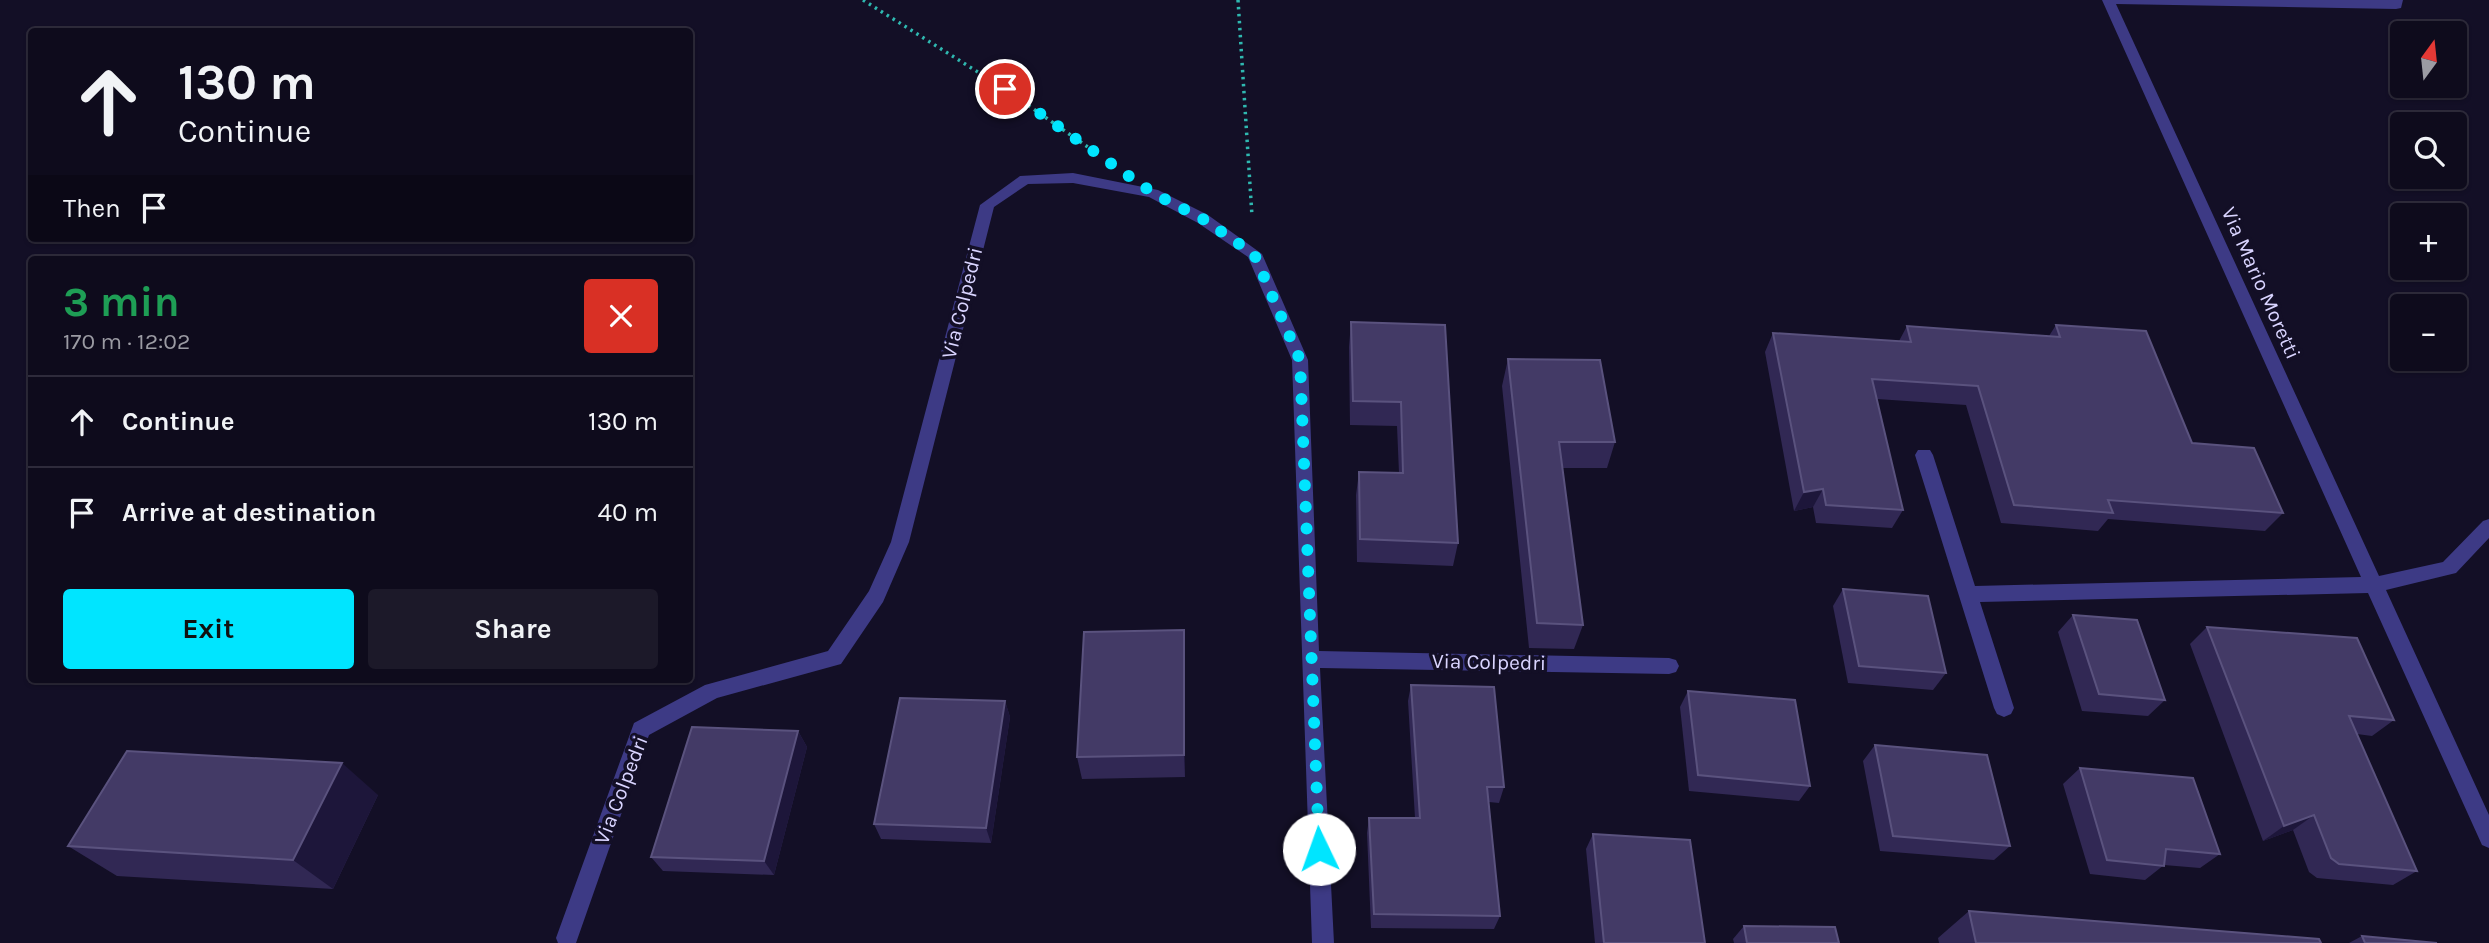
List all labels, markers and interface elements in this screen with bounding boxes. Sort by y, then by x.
north arrow [2390,21,2468,98]
map controls [2390,21,2467,371]
text: 130 m [178,54,316,111]
icon: ahead [63,56,154,147]
pin [975,59,1035,119]
icon: arrive [986,70,1024,108]
button: search [2390,112,2467,189]
text: Continue [178,113,311,150]
icon: arrive [135,189,173,227]
text: Then [63,193,121,224]
street label: Via Mario Moretti [2217,203,2305,363]
button: + [2390,203,2467,280]
street label: Via Colpedri [937,245,987,361]
text: 3 min [63,277,180,327]
button: close [584,279,658,353]
button: − [2390,294,2467,371]
text: 170 m · 12:02 [63,328,190,355]
icon: ahead [63,403,101,441]
text: Continue [122,406,234,437]
text: 130 m [588,406,658,437]
icon: arrive [63,494,101,532]
text: Arrive at destination [122,497,376,528]
text: 40 m [598,497,658,528]
button: Exit [63,589,354,669]
button: Share [368,589,658,669]
street label: Via Colpedri [1432,649,1546,675]
street label: Via Colpedri [589,732,653,848]
position arrow [1282,812,1356,886]

